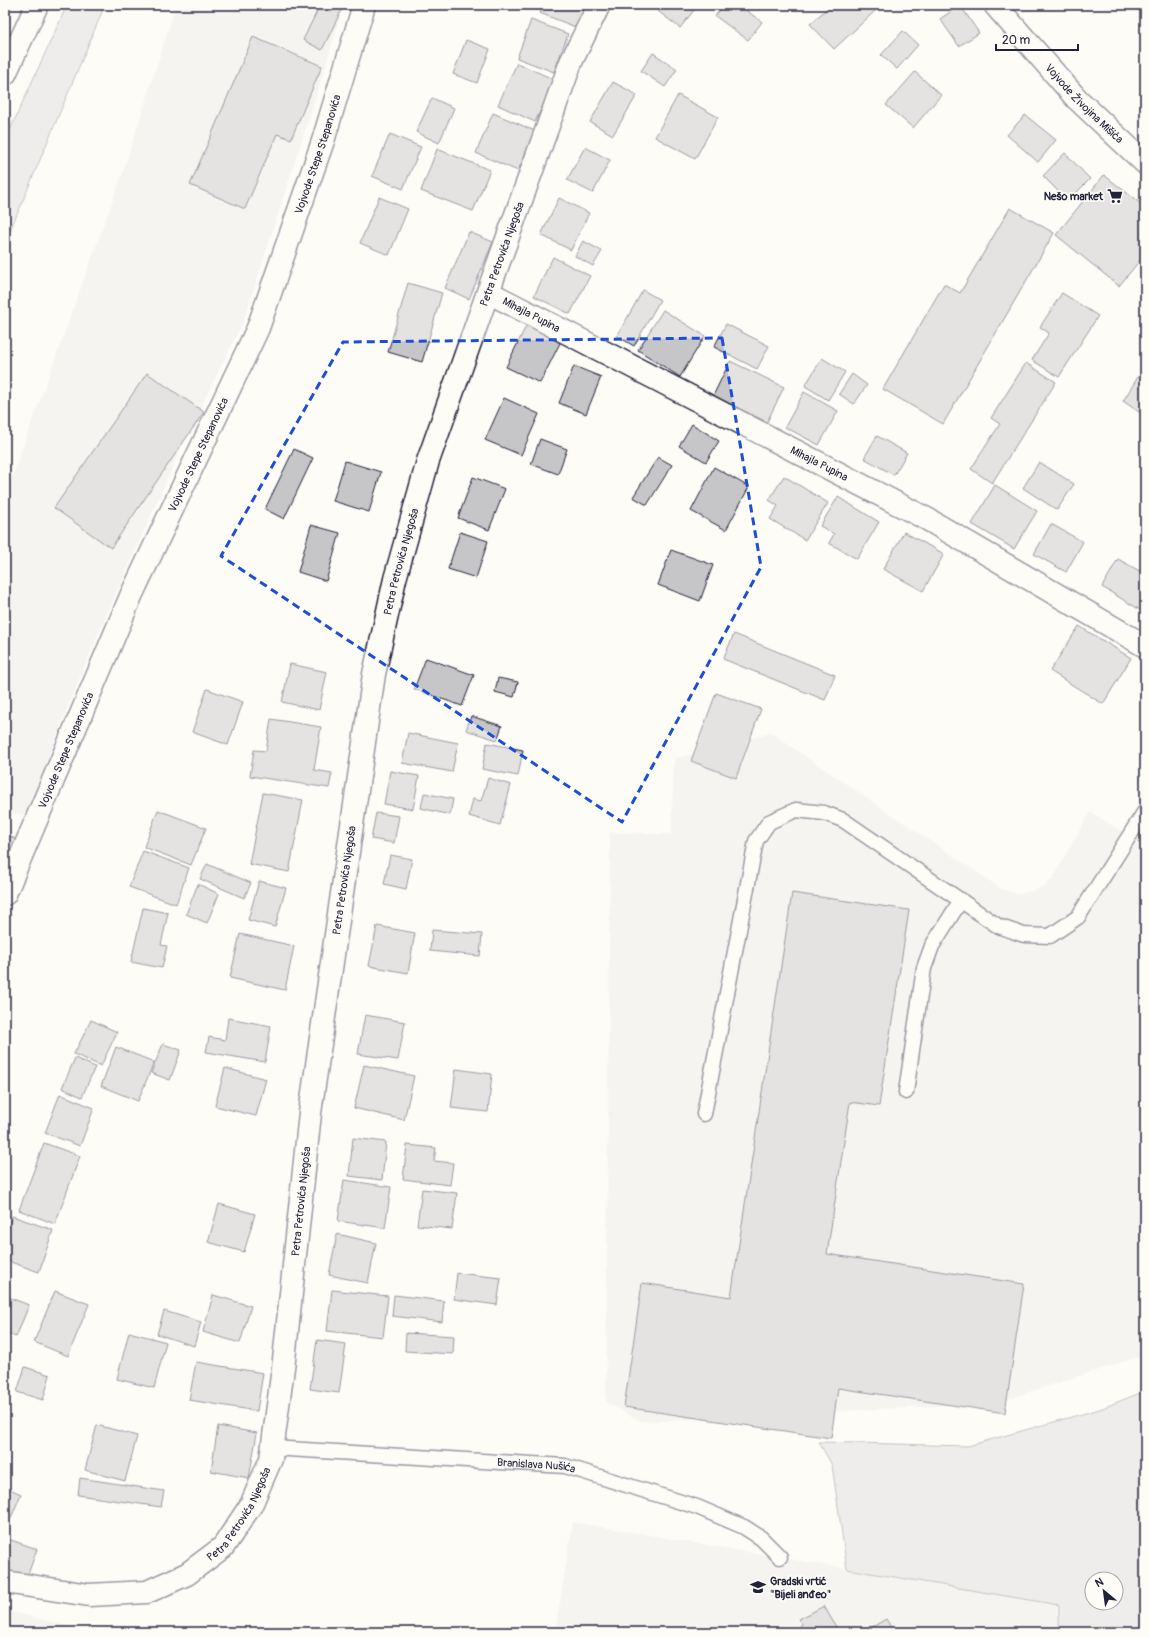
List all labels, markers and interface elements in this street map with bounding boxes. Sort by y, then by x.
scale bar [996,26,1078,52]
text: 20 m [1002,33,1031,48]
street label: Vojvode Živojina Mišića [1042,61,1126,146]
street label: Vojvode Stepe Stepanovića [292,93,344,216]
supermarket icon: Nešo market [1106,187,1124,205]
place label: Nešo market [1044,190,1104,203]
street label: Petra Petrovića Njegoša [477,200,527,308]
street label: Mihajla Pupina [500,295,562,335]
street label: Vojvode Stepe Stepanovića [166,396,231,514]
street label: Mihajla Pupina [788,444,850,484]
street label: Petra Petrovića Njegoša [381,507,421,616]
street label: Vojvode Stepe Stepanovića [36,690,97,811]
street label: Petra Petrovića Njegoša [330,825,359,936]
street label: Petra Petrovića Njegoša [289,1146,313,1257]
street label: Branislava Nušića [497,1456,577,1476]
street label: Petra Petrovića Njegoša [204,1465,274,1564]
north arrow [1084,1571,1124,1611]
place label: Gradski vrtić "Bijeli anđeo" [770,1575,831,1601]
text: N [1093,1575,1106,1590]
school or university icon: Gradski vrtić "Bijeli anđeo" [749,1578,767,1596]

